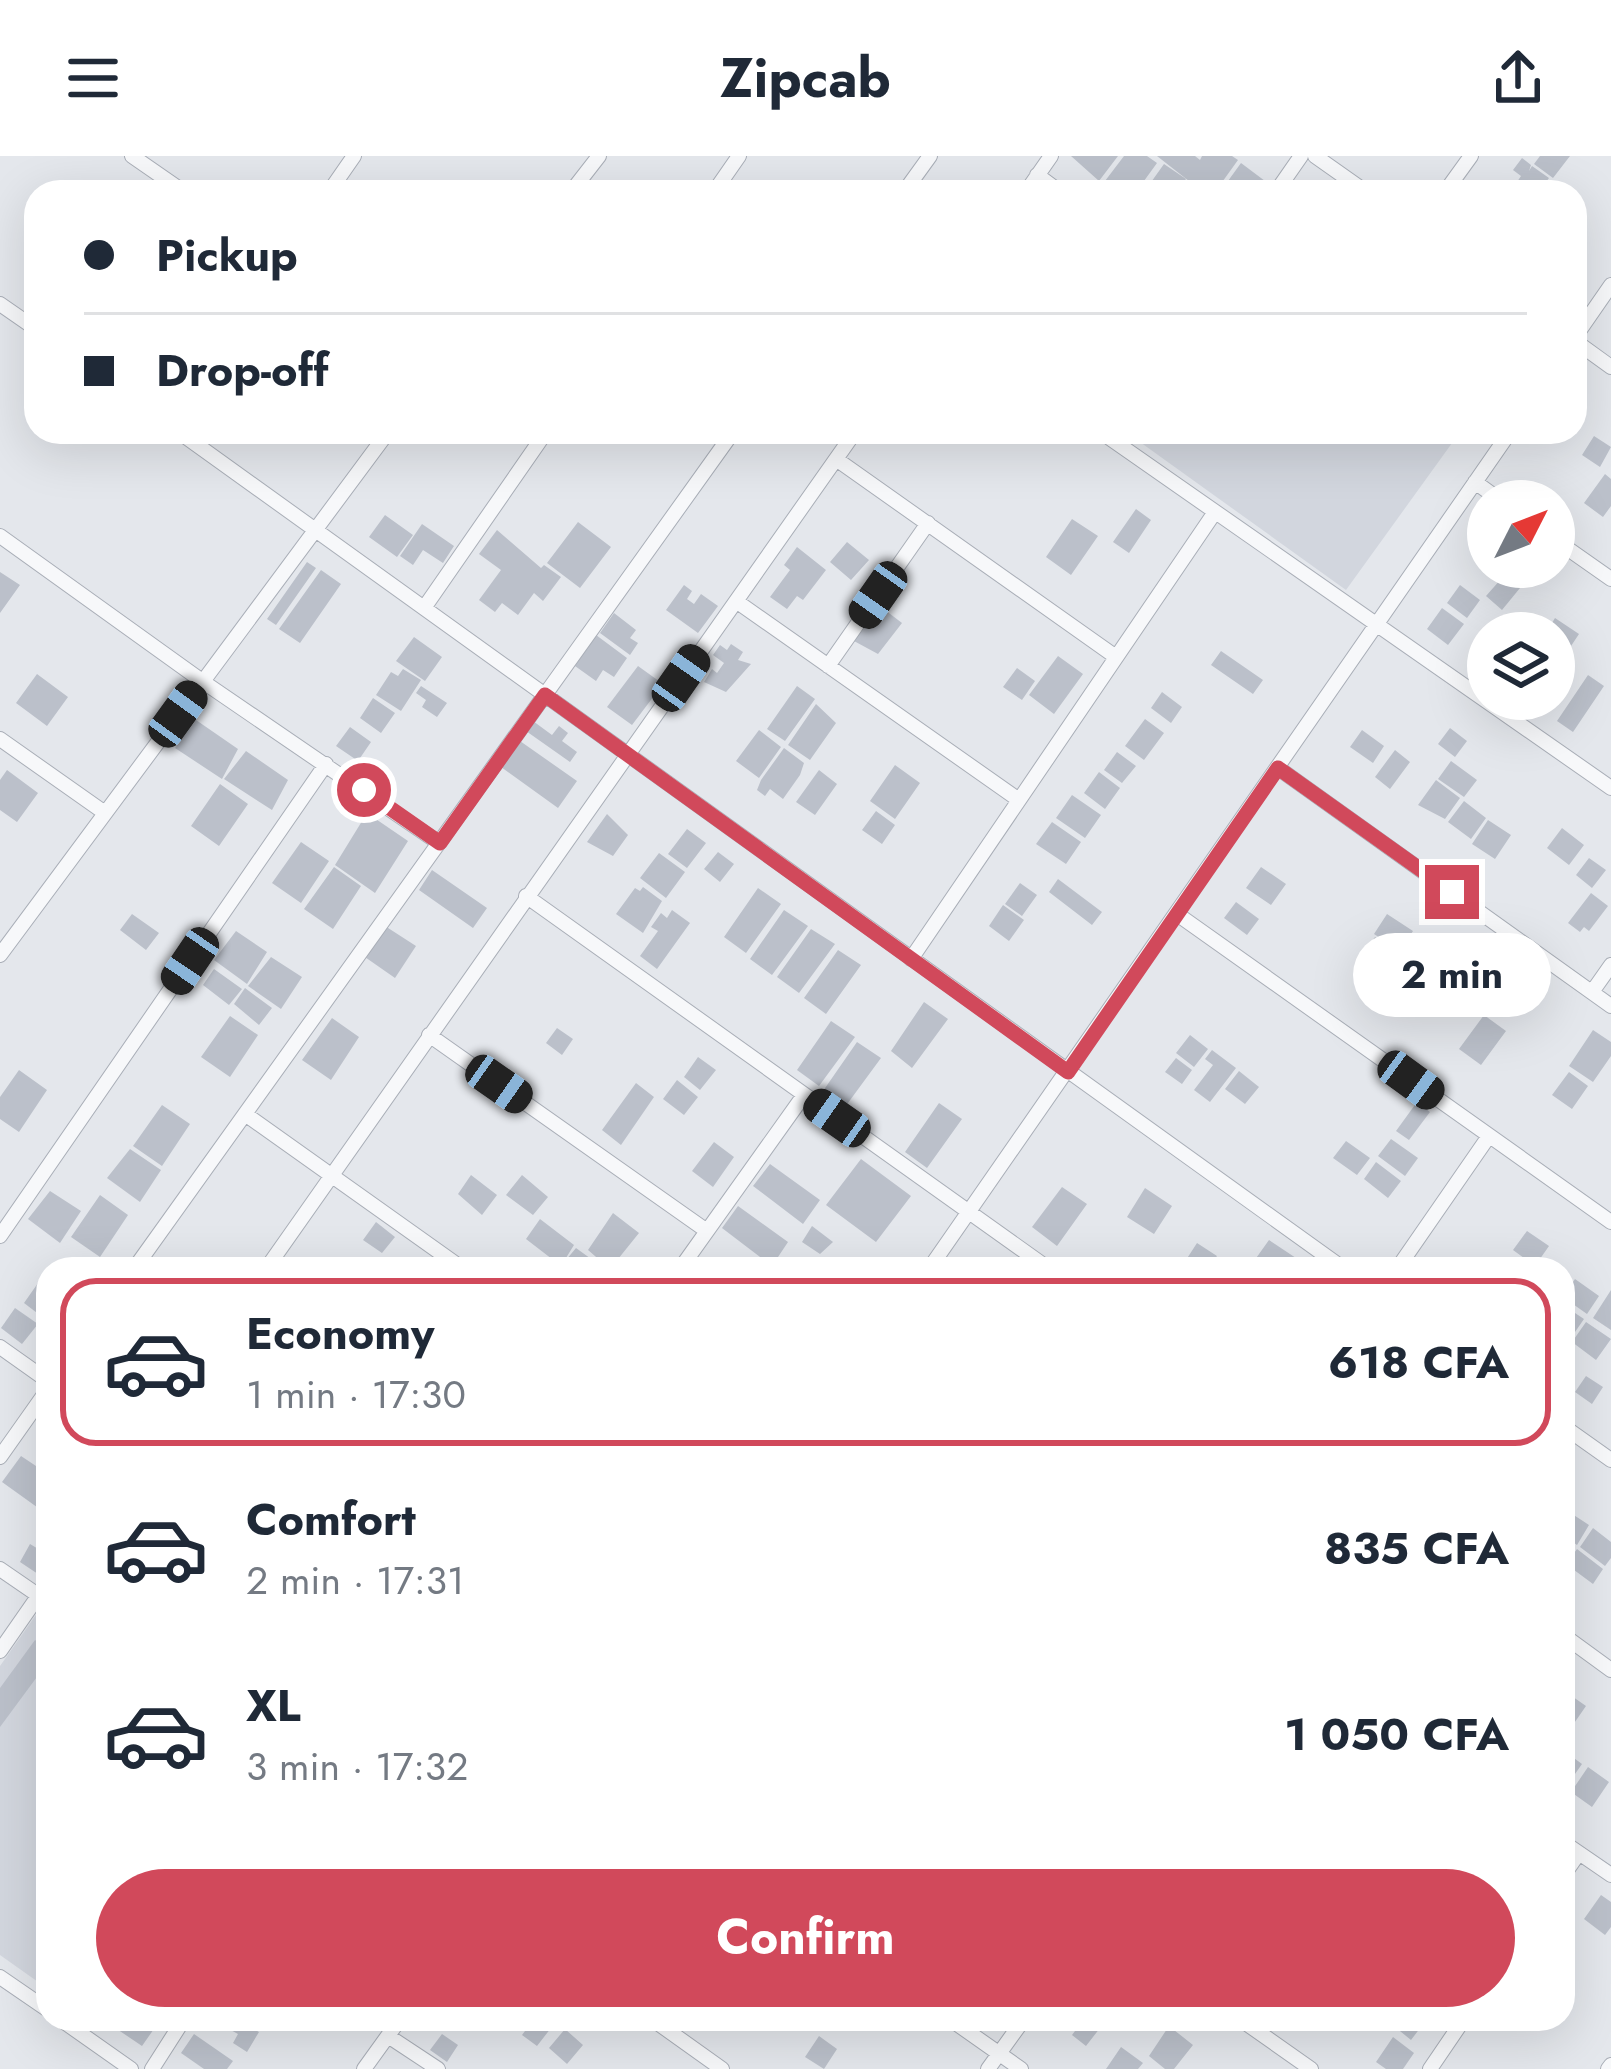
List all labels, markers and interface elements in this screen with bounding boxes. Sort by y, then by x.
text: Zipcab [720,39,891,117]
icon: menu [60,45,126,111]
icon: share [1485,45,1551,111]
text: Pickup [156,223,298,288]
text: Drop-off [156,338,329,403]
north arrow [1467,480,1575,588]
map controls [1467,480,1575,720]
car [843,555,913,635]
button: layers [1467,612,1575,720]
car [646,638,716,718]
car [142,674,214,754]
route start [337,763,391,817]
route end [1425,865,1479,919]
car [155,921,225,1001]
callout: 2 min [1353,934,1551,1018]
text: 2 min [1401,946,1503,1003]
car [1371,1044,1451,1116]
car [459,1049,539,1119]
car [797,1083,877,1153]
text: Economy [246,1301,434,1366]
icon: car [102,1308,210,1416]
text: 618 CFA [1328,1330,1509,1395]
text: 1 min · 17:30 [246,1366,466,1423]
text: Comfort [246,1487,416,1552]
icon: car [102,1494,210,1602]
text: 835 CFA [1324,1516,1509,1581]
text: 2 min · 17:31 [246,1552,465,1609]
text: XL [246,1673,301,1738]
icon: car [102,1680,210,1788]
text: 1 050 CFA [1284,1702,1509,1767]
text: 3 min · 17:32 [246,1738,468,1795]
button: Confirm [96,1869,1515,2007]

